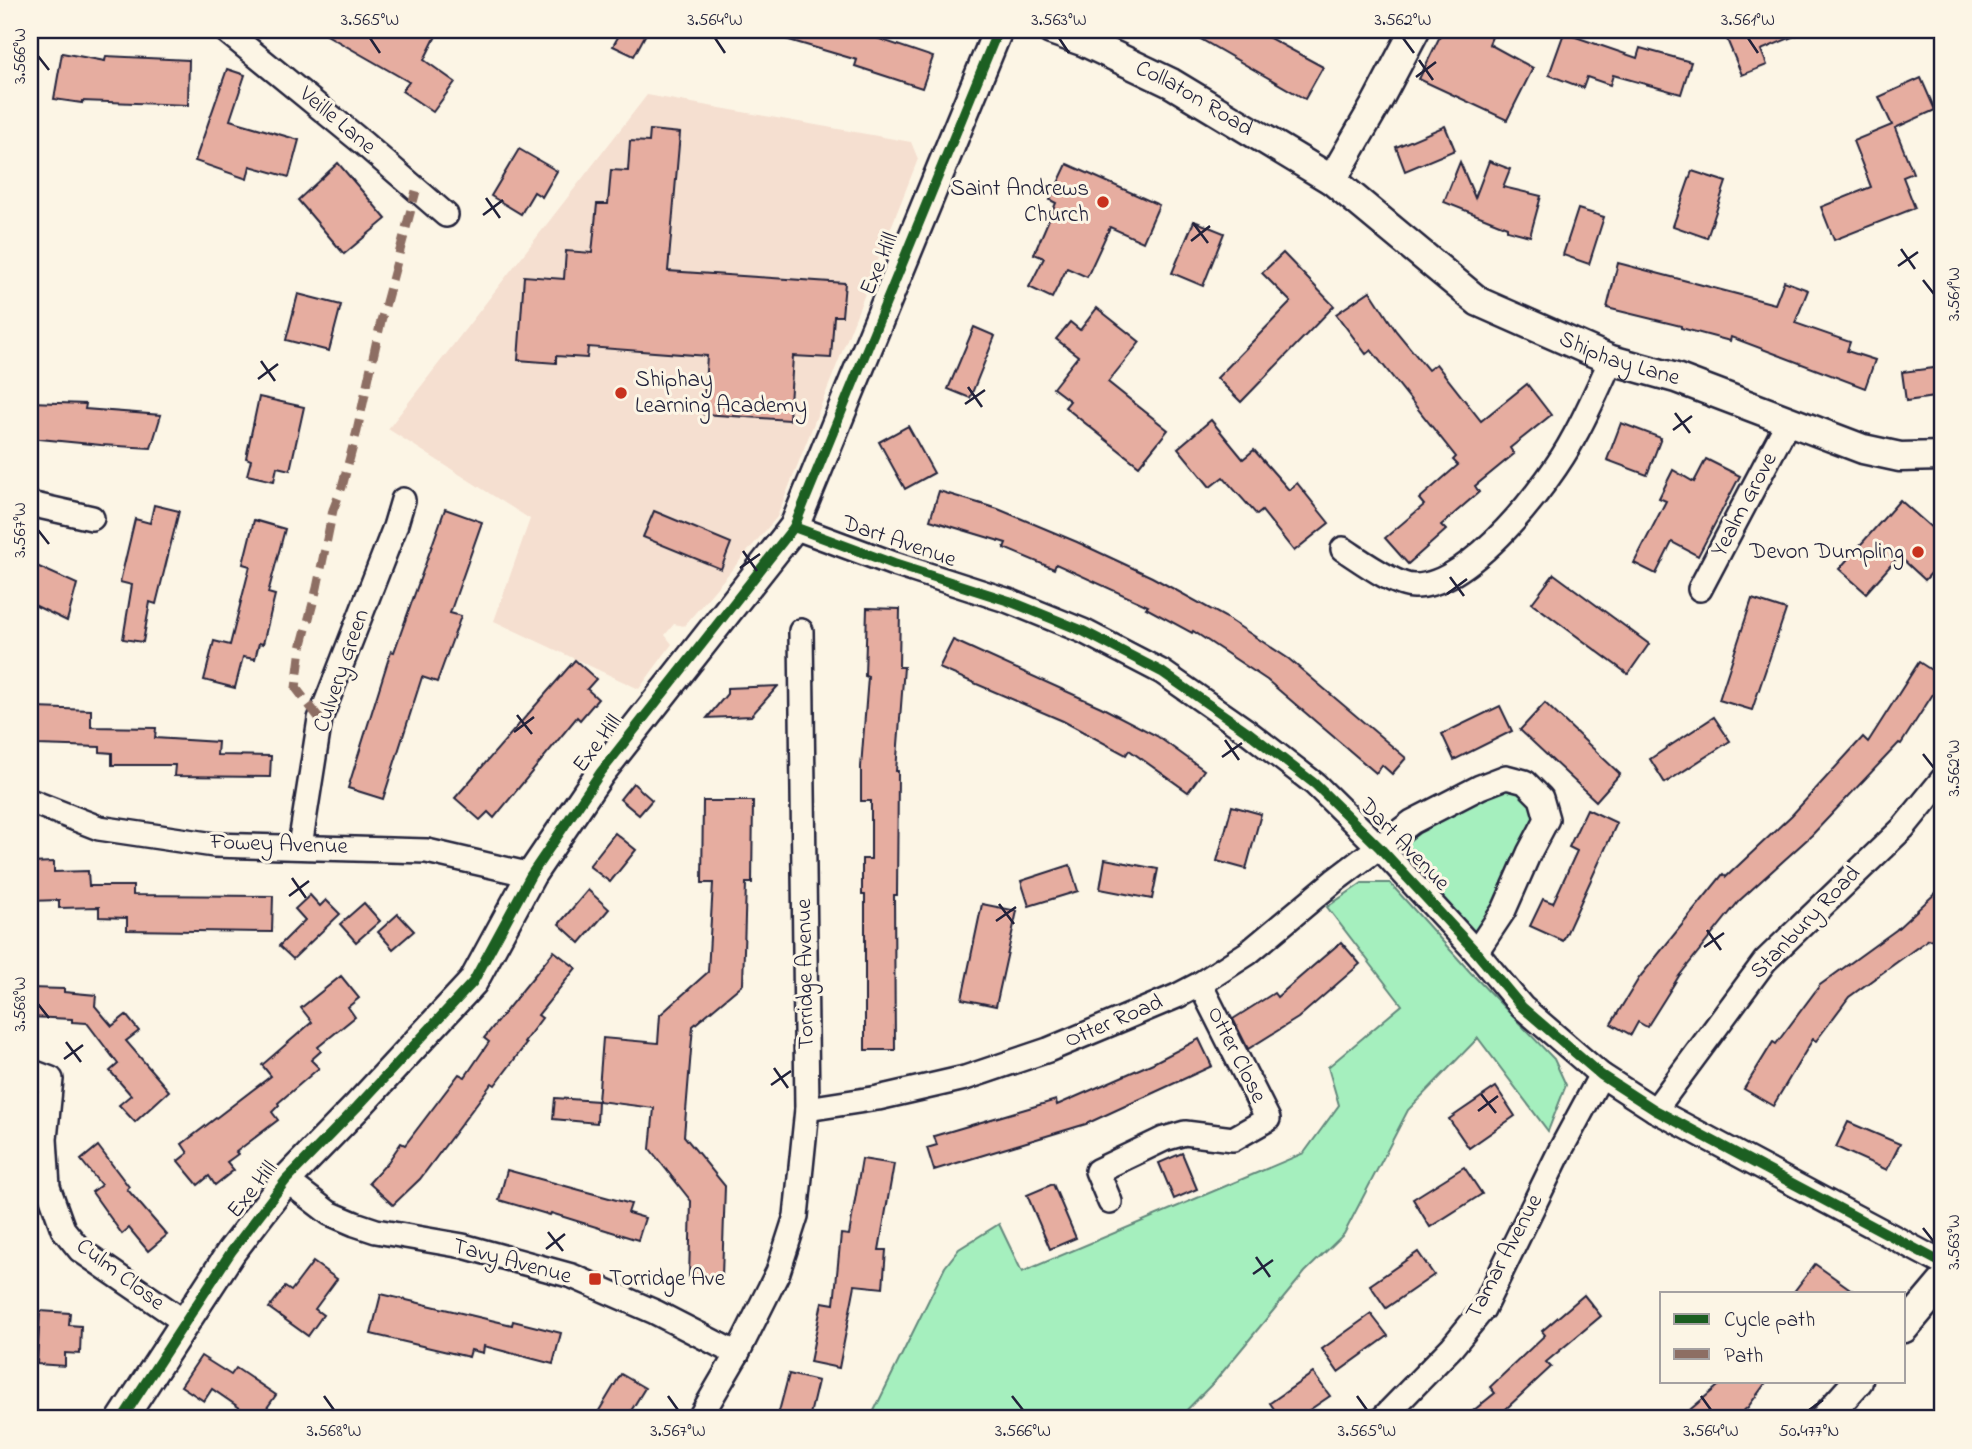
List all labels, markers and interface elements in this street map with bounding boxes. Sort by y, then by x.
text: 3.565°W [341,8,399,34]
text: 3.564°W [687,8,743,34]
text: 3.563°W [1031,8,1087,34]
text: 3.562°W [1374,8,1432,34]
text: 3.561°W [1721,8,1775,34]
text: 3.566°W [8,28,34,84]
street label: Collaton Road [1130,52,1259,145]
street label: Veille Lane [291,78,383,164]
place label: Saint Andrews Church [950,173,1089,232]
marker: Saint Andrews Church [1095,194,1111,210]
street label: Exe Hill [852,227,908,301]
text: 3.561°W [1942,267,1968,321]
street label: Shiphay Lane [1553,323,1684,395]
place label: Shiphay Learning Academy [635,364,807,425]
marker: Shiphay Learning Academy [613,385,629,401]
street label: Yealm Grove [1704,446,1787,563]
text: 3.567°W [8,502,34,558]
street label: Dart Avenue [837,507,961,577]
place label: Devon Dumpling [1749,536,1904,570]
marker: Devon Dumpling [1910,544,1926,560]
street label: Culvery Green [305,605,380,738]
street label: Exe Hill [565,708,631,780]
text: 3.562°W [1942,739,1968,797]
street label: Dart Avenue [1350,790,1458,900]
street label: Fowey Avenue [209,826,349,866]
street label: Stanbury Road [1743,859,1870,989]
street label: Torridge Avenue [788,898,825,1050]
text: 3.568°W [8,977,34,1031]
street label: Otter Road [1060,987,1168,1057]
street label: Otter Close [1198,1001,1275,1110]
street label: Exe Hill [220,1154,286,1226]
street label: Tamar Avenue [1458,1188,1552,1325]
text: 3.563°W [1942,1214,1968,1270]
street label: Tavy Avenue [448,1230,576,1296]
street label: Culm Close [69,1231,172,1320]
place label: Torridge Ave [609,1263,726,1297]
marker: Torridge Ave [587,1271,603,1287]
legend [1660,1292,1906,1382]
text: Cycle path [1724,1306,1815,1338]
text: Path [1724,1342,1763,1372]
text: 3.568°W [307,1419,361,1445]
text: 3.567°W [650,1419,706,1445]
text: 3.566°W [995,1419,1051,1445]
text: 3.565°W [1338,1419,1396,1445]
text: 3.564°W [1683,1419,1739,1445]
text: 50.477°N [1779,1419,1839,1445]

